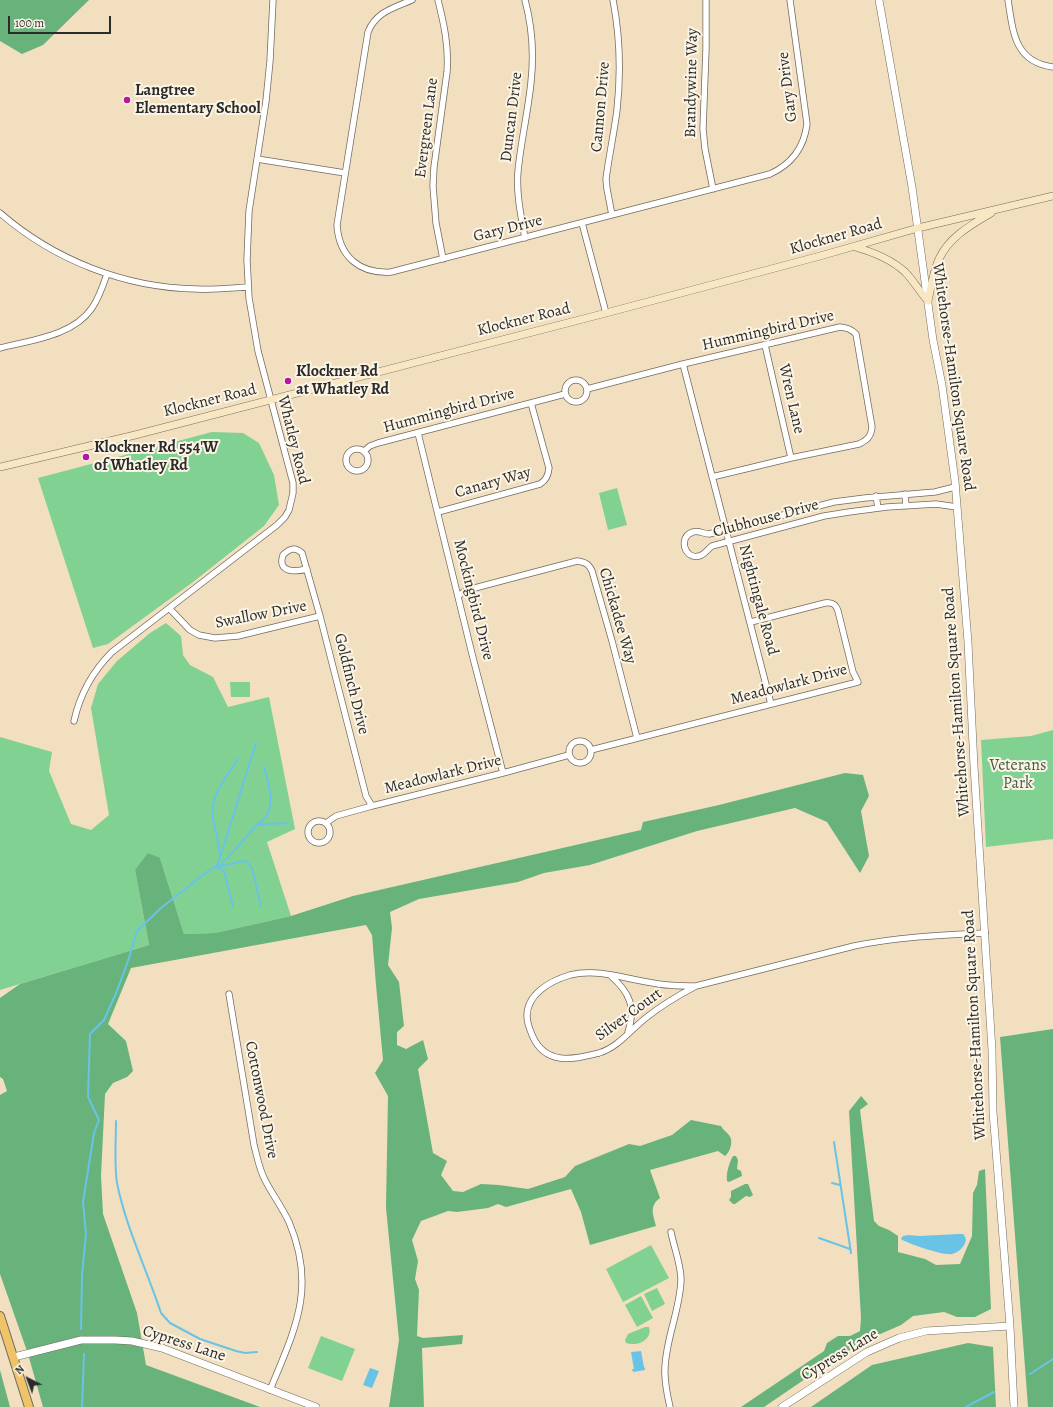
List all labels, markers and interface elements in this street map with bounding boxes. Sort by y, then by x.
scale bar [10,8,113,34]
text: 100 m [15,15,44,31]
street label: Brandywine Way [681,28,703,138]
street label: Gary Drive [774,51,802,123]
street label: Cannon Drive [587,61,615,153]
street label: Duncan Drive [497,71,527,163]
street label: Evergreen Lane [411,77,443,179]
place label: Langtree Elementary School [135,81,261,119]
marker: Langtree Elementary School [122,95,132,105]
street label: Gary Drive [471,211,545,247]
street label: Klockner Road [788,215,884,259]
street label: Whitehorse-Hamilton Square Road [927,262,979,492]
street label: Klockner Road [475,299,573,341]
street label: Hummingbird Drive [700,306,836,356]
place label: Klockner Rd at Whatley Rd [296,362,389,400]
street label: Wren Lane [774,362,808,436]
marker: Klockner Rd at Whatley Rd [283,376,293,386]
street label: Klockner Road [161,380,259,422]
street label: Hummingbird Drive [381,384,517,438]
street label: Whatley Road [273,394,313,486]
place label: Klockner Rd 554'W of Whatley Rd [94,438,218,476]
marker: Klockner Rd 554'W of Whatley Rd [81,452,91,462]
street label: Canary Way [453,463,533,503]
street label: Clubhouse Drive [711,496,821,542]
street label: Mockingbird Drive [449,538,497,662]
street label: Nightingale Road [734,543,782,657]
street label: Chickadee Way [594,566,640,666]
street label: Whitehorse-Hamilton Square Road [939,586,975,818]
street label: Swallow Drive [214,597,308,633]
street label: Goldfinch Drive [329,632,373,736]
street label: Meadowlark Drive [729,660,849,710]
street label: Meadowlark Drive [382,751,504,799]
park label: Veterans Park [990,756,1046,794]
street label: Whitehorse-Hamilton Square Road [959,909,991,1141]
street label: Silver Court [592,984,666,1046]
street label: Cottonwood Drive [240,1040,282,1160]
street label: Cypress Lane [140,1322,228,1366]
street label: Cypress Lane [798,1325,882,1385]
north arrow [8,1359,48,1399]
text: N [12,1361,28,1378]

